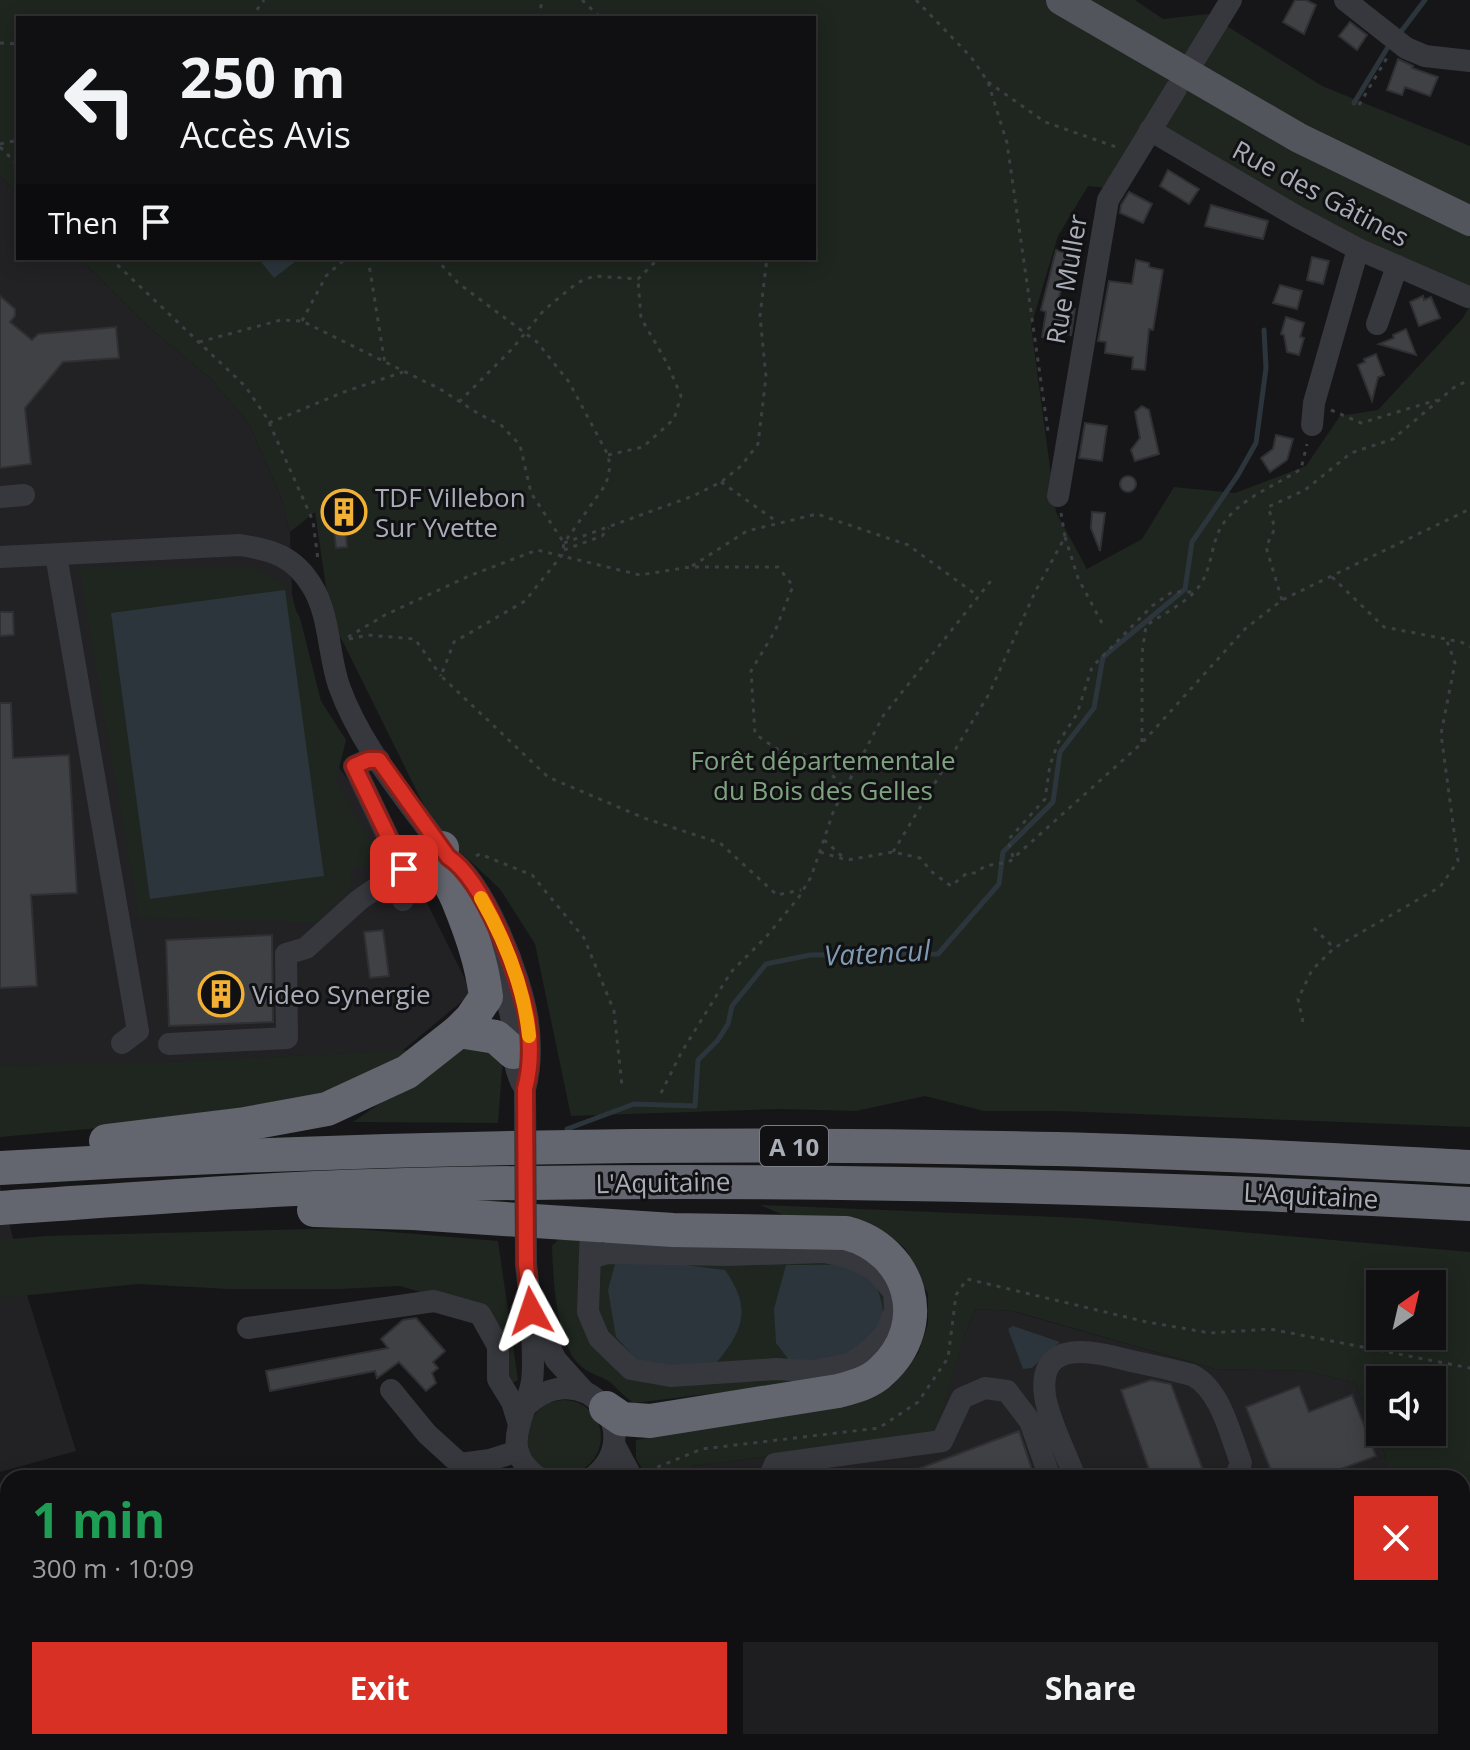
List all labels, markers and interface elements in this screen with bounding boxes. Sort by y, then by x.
text: 250 m [180,38,346,114]
icon: left [48,48,152,152]
text: Accès Avis [180,110,351,159]
street label: Rue des Gâtines [1226,131,1416,255]
icon: arrive [134,200,178,244]
text: Then [48,202,118,243]
street label: Rue Muller [1037,211,1095,347]
place label: TDF Villebon Sur Yvette [375,479,526,545]
building icon: TDF Villebon Sur Yvette [320,488,368,536]
park label: Forêt départementale du Bois des Gelles [690,742,956,808]
pin [370,835,438,903]
icon: arrive [382,847,426,891]
water label: Vatencul [823,930,932,974]
building icon: Video Synergie [197,970,245,1018]
place label: Video Synergie [252,976,431,1012]
road number: A 10 [760,1126,828,1166]
street label: L'Aquitaine [595,1163,731,1201]
street label: L'Aquitaine [1243,1173,1379,1217]
position arrow [489,1269,573,1353]
north arrow [1366,1270,1446,1350]
map controls [1366,1270,1446,1446]
button: sound [1366,1366,1446,1446]
text: 1 min [32,1487,165,1552]
button: close [1354,1496,1438,1580]
text: 300 m · 10:09 [32,1550,194,1586]
button: Exit [32,1642,727,1734]
button: Share [743,1642,1438,1734]

